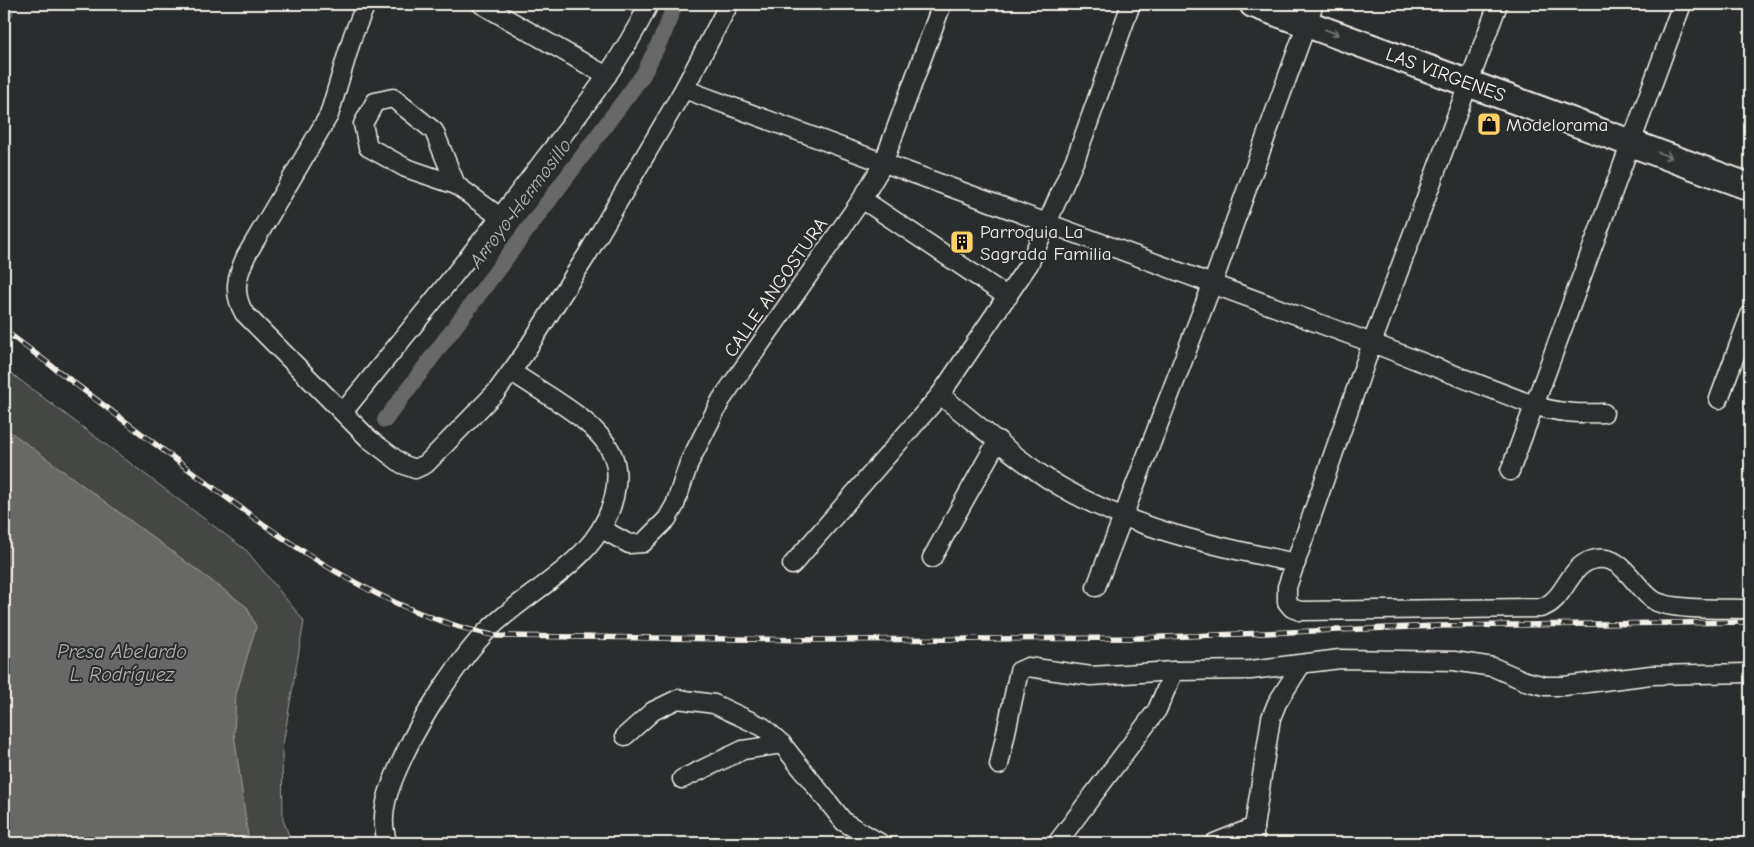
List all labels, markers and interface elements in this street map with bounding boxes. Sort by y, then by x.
one-way arrow [1324,28,1339,37]
street label: LAS VIRGENES [1383,43,1509,107]
shop icon: Modelorama [1476,111,1502,137]
place label: Modelorama [1506,114,1608,136]
water label: Arroyo Hermosillo [464,134,576,273]
one-way arrow [1657,151,1672,160]
street label: CALLE ANGOSTURA [720,214,832,361]
place label: Parroquia La Sagrada Familia [980,221,1112,265]
building icon: Parroquia La Sagrada Familia [949,229,975,255]
water label: Presa Abelardo L. Rodríguez [57,640,187,686]

